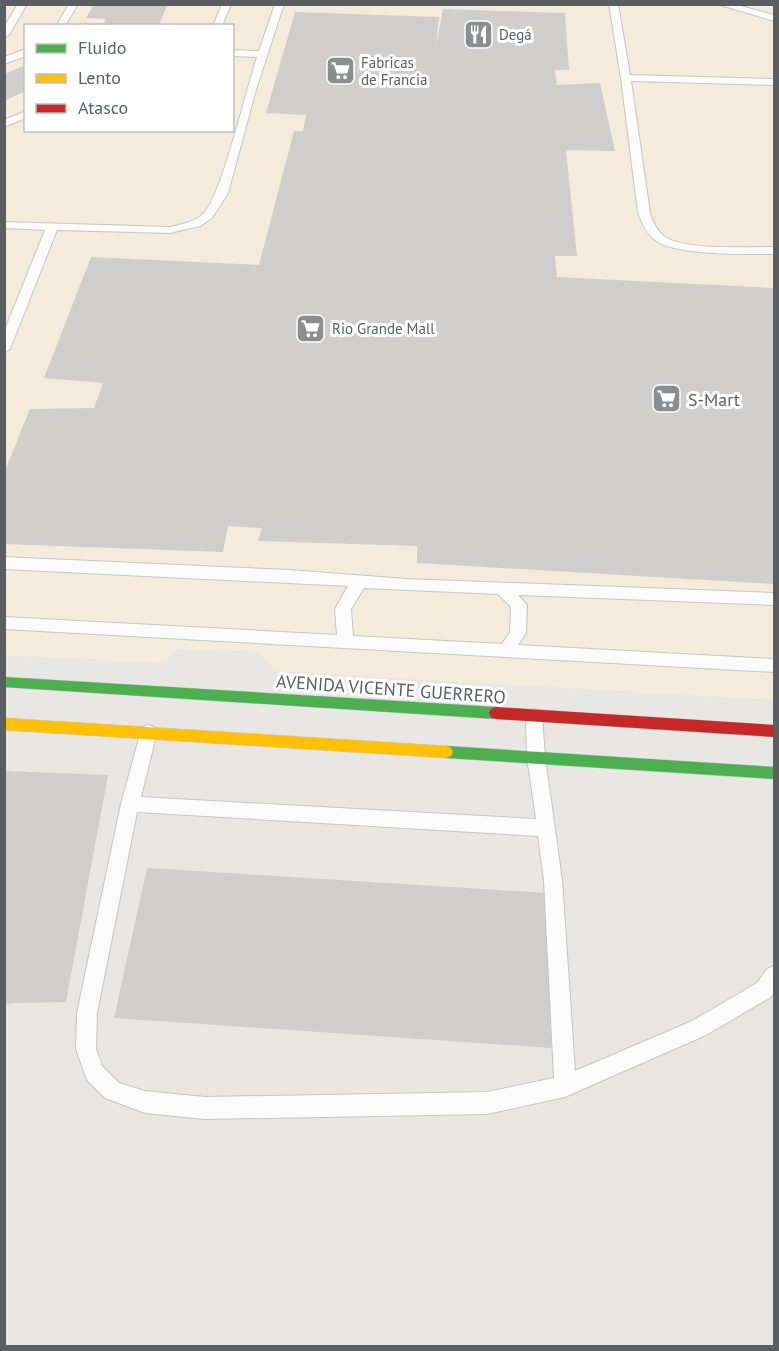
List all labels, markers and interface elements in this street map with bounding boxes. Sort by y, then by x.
restaurant icon: Degá [462,18,494,50]
legend [24,24,234,132]
place label: Degá [499,25,532,44]
text: Fluido [78,36,126,59]
place label: Fabricas de Francia [361,53,427,89]
supermarket icon: Fabricas de Francia [324,55,356,87]
text: Lento [78,66,121,89]
text: Atasco [78,96,128,119]
supermarket icon: Rio Grande Mall [295,312,327,344]
place label: Rio Grande Mall [332,319,435,338]
supermarket icon: S-Mart [651,383,683,415]
place label: S-Mart [688,388,740,411]
street label: AVENIDA VICENTE GUERRERO [275,670,507,708]

